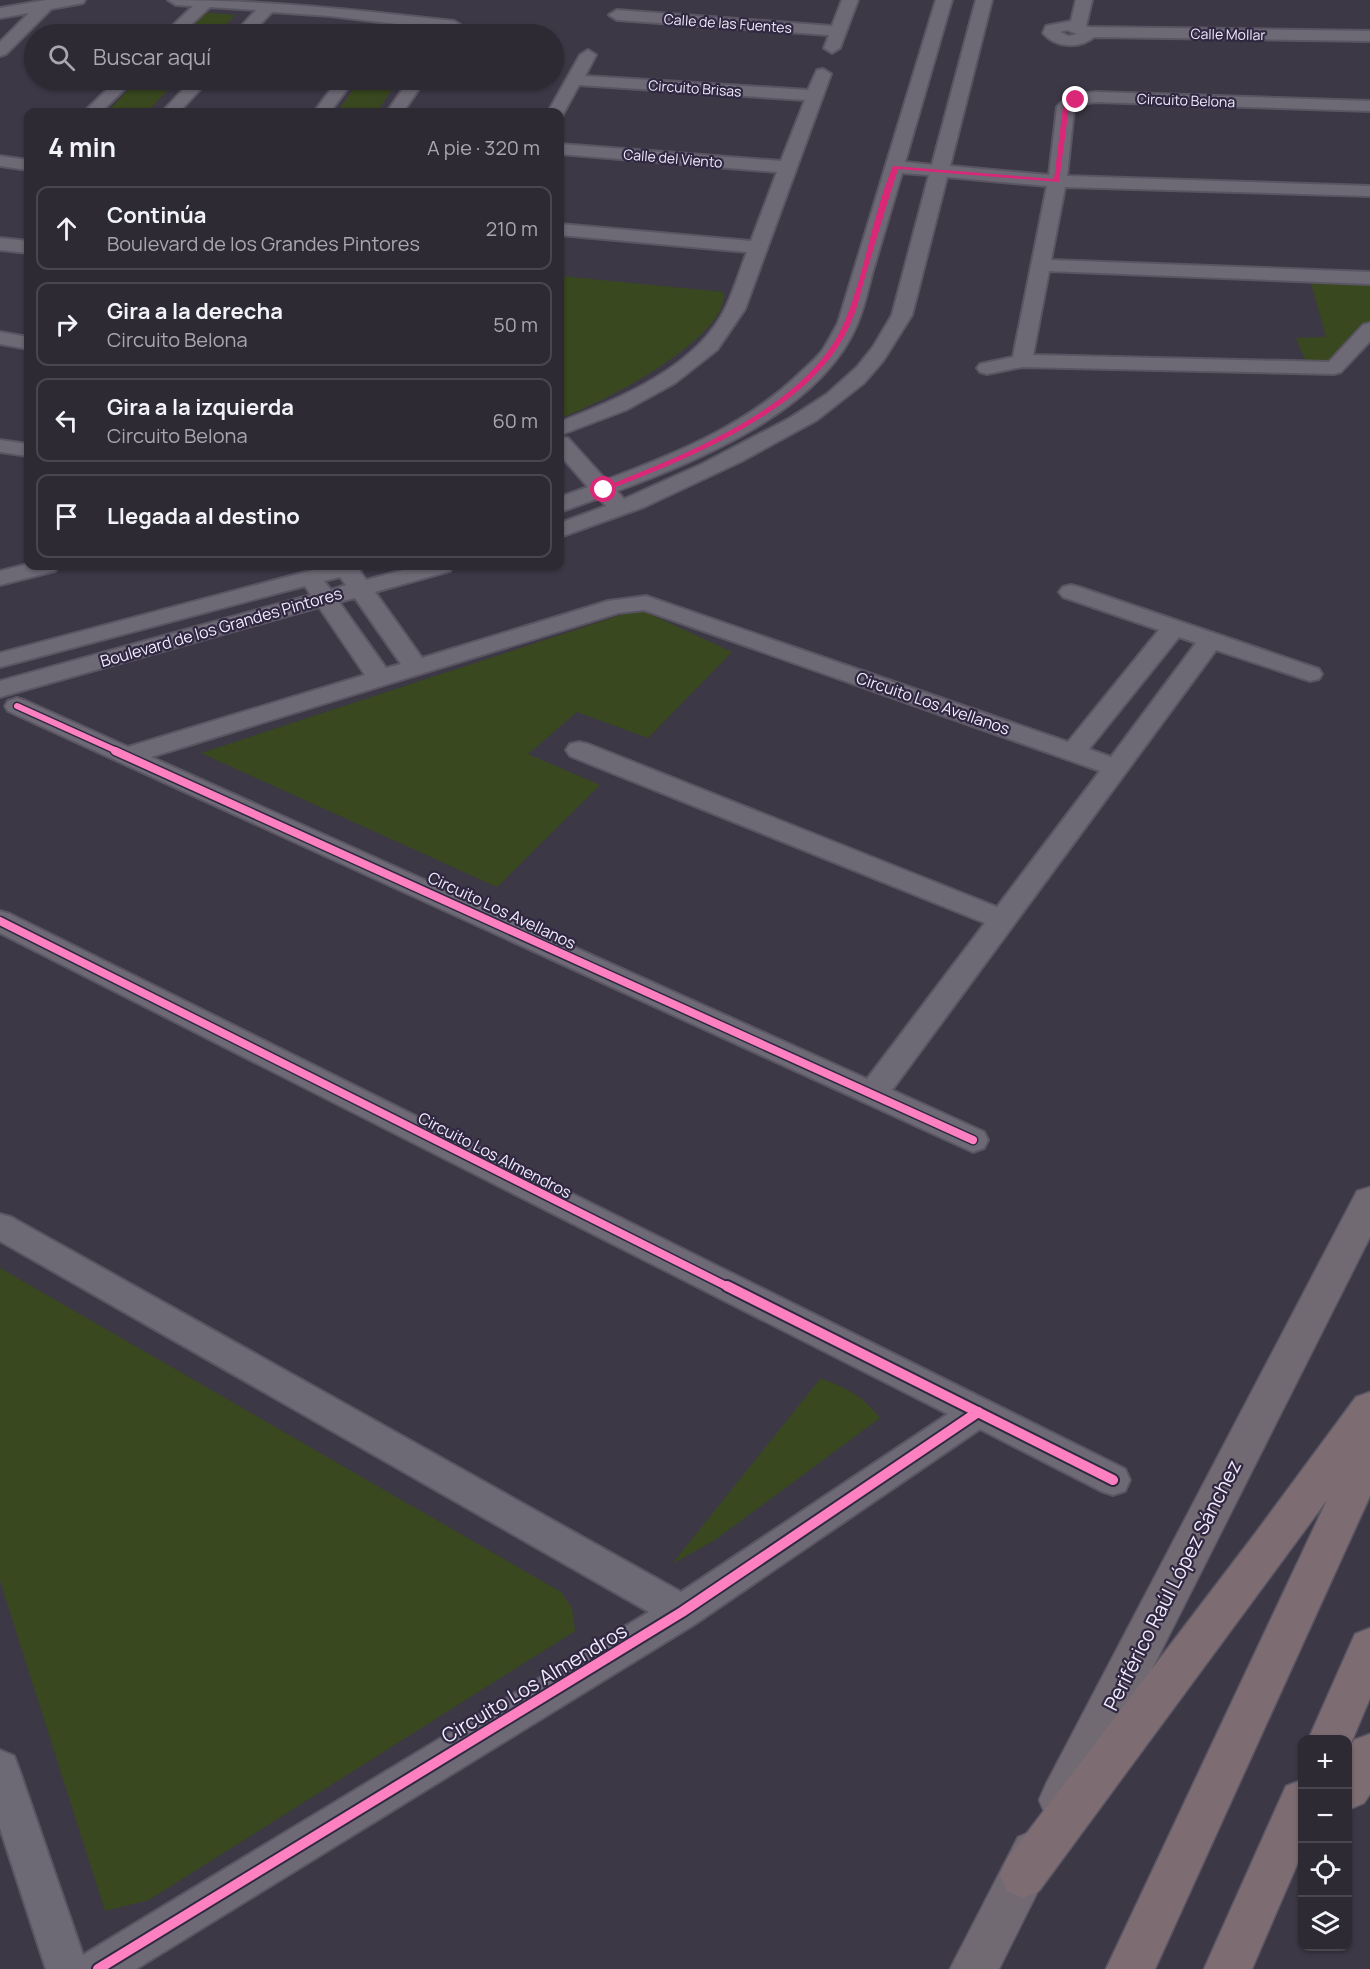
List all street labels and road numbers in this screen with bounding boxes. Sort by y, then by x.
street label: Calle de las Fuentes [663,9,793,37]
street label: Calle Mollar [1190,24,1266,44]
street label: Circuito Brisas [648,75,742,101]
street label: Circuito Belona [1137,89,1235,111]
street label: Calle del Viento [623,144,723,172]
street label: Boulevard de los Grandes Pintores [98,582,344,672]
street label: Circuito Los Avellanos [853,666,1013,740]
street label: Circuito Los Avellanos [424,866,580,954]
street label: Circuito Los Almendros [414,1107,576,1203]
street label: Periférico Raúl López Sánchez [1097,1455,1247,1715]
street label: Circuito Los Almendros [436,1617,632,1749]

